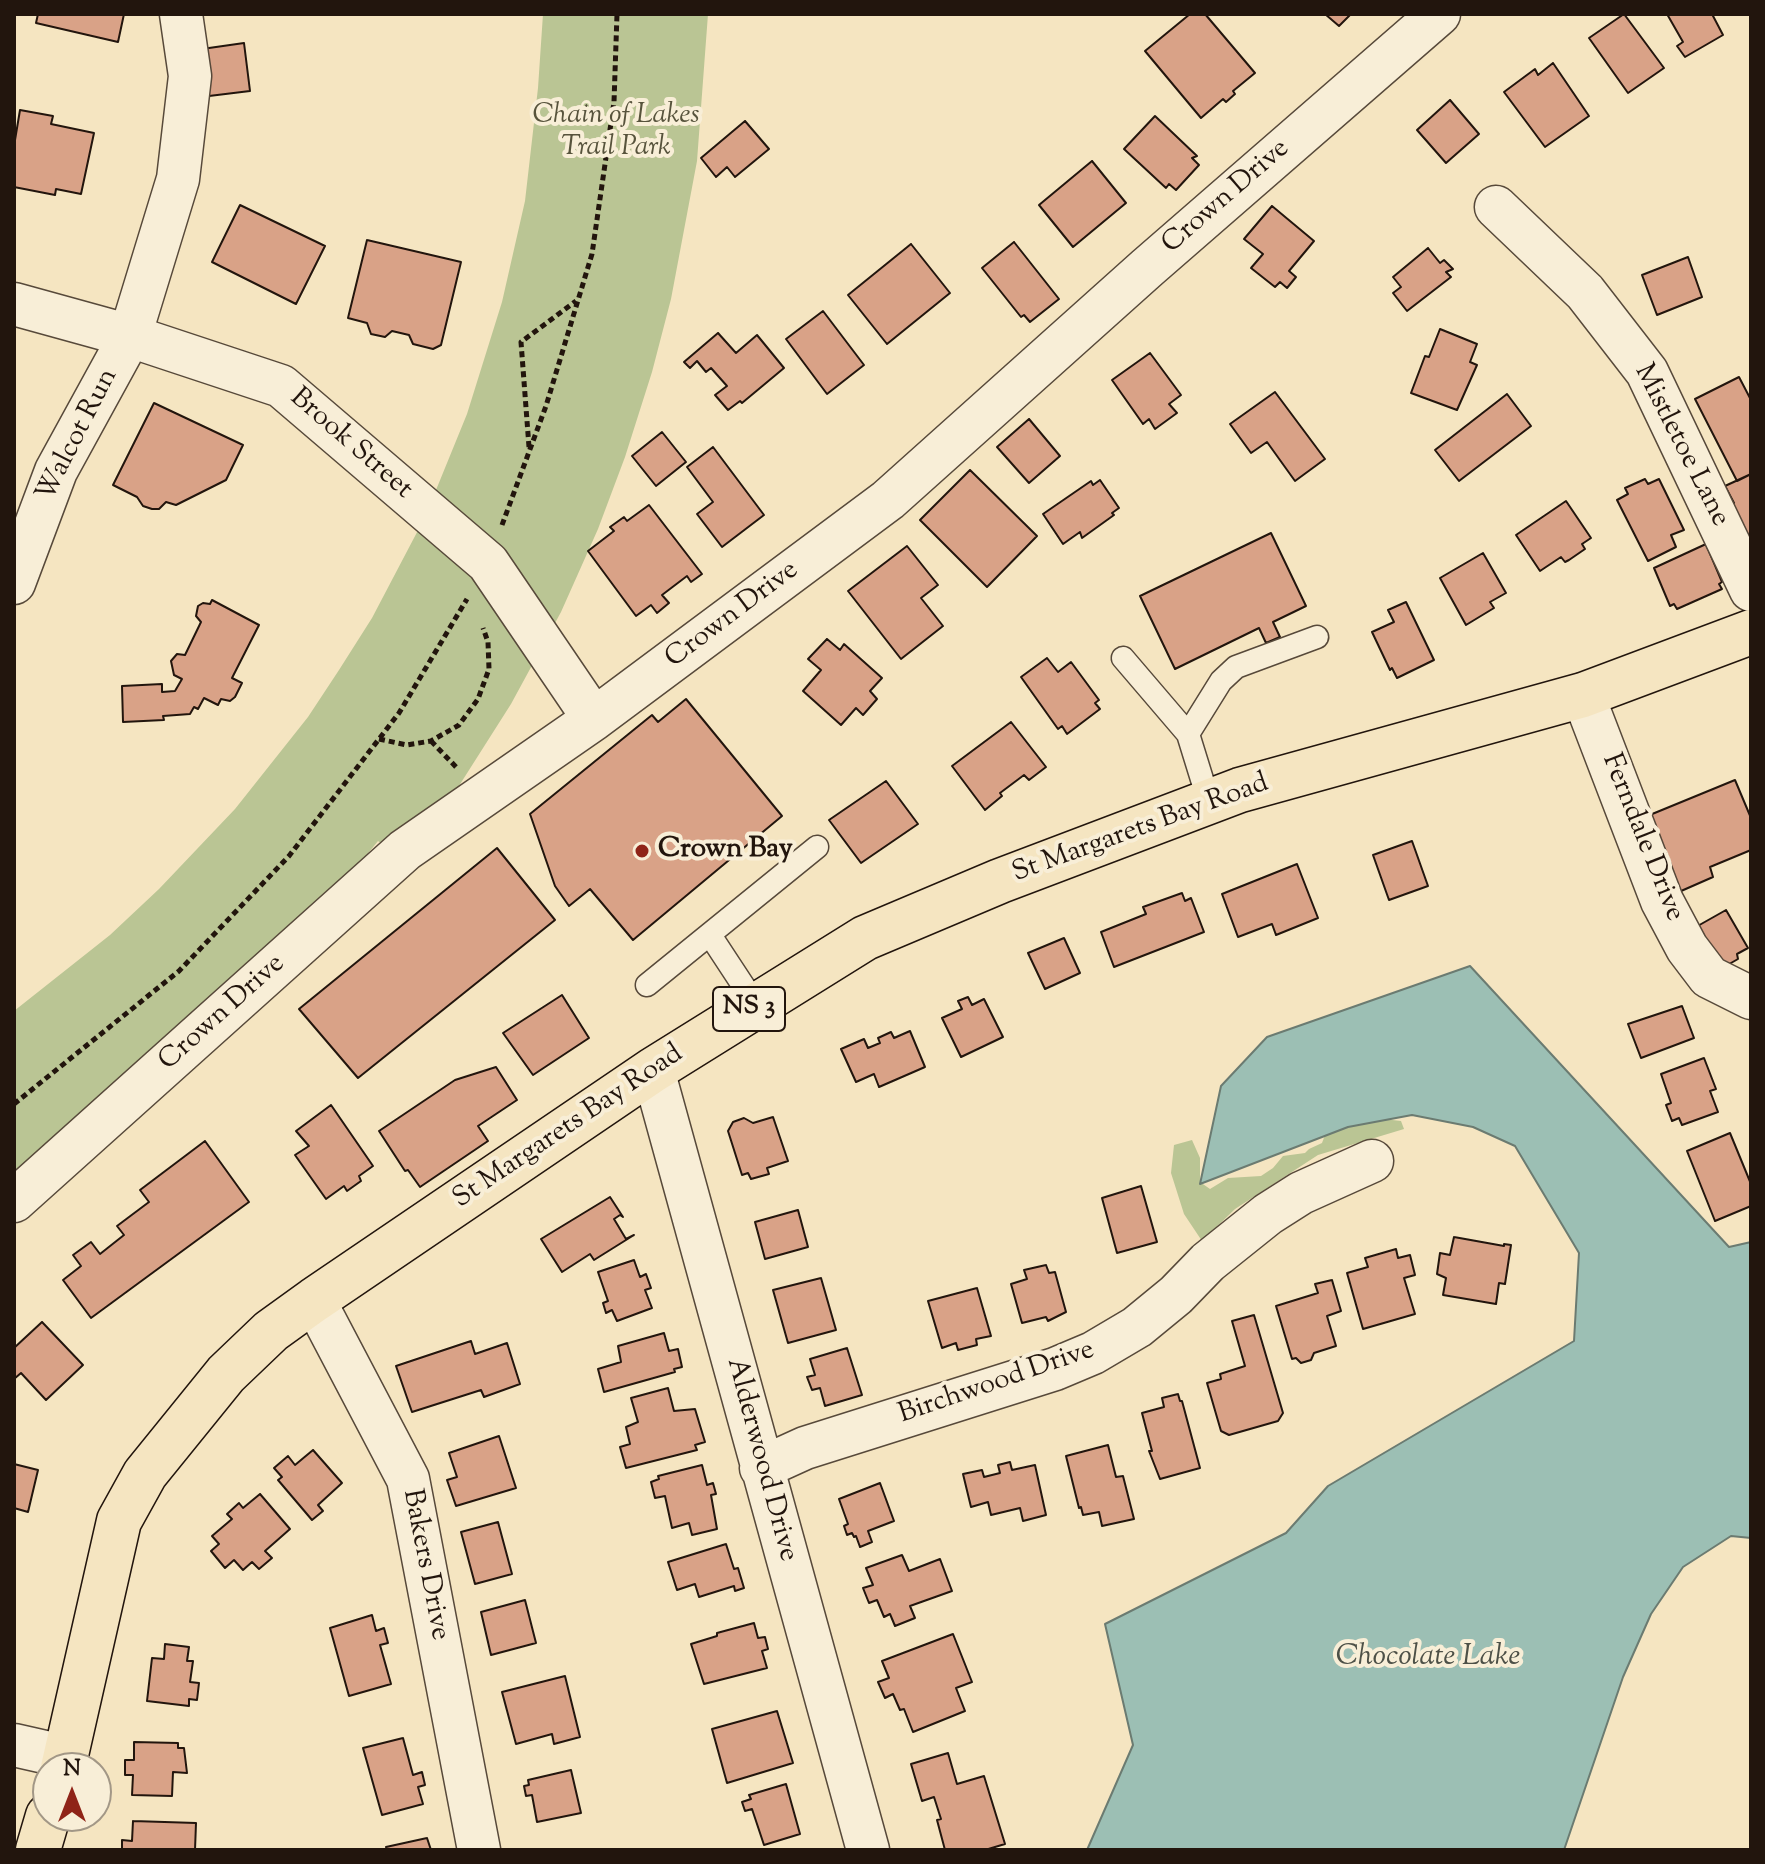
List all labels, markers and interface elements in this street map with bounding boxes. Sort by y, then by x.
park label: Chain of Lakes Trail Park [533,100,699,166]
street label: Crown Drive [1156,133,1298,263]
street label: Mistletoe Lane [1625,359,1735,533]
street label: Walcot Run [31,364,127,508]
street label: Brook Street [282,382,418,508]
street label: Crown Drive [660,555,806,677]
street label: Ferndale Drive [1592,749,1690,927]
street label: St Margarets Bay Road [1008,768,1274,892]
place label: Crown Bay [658,834,793,868]
marker: Crown Bay [633,842,651,860]
street label: Crown Drive [153,949,293,1079]
road number: NS 3 [713,987,785,1031]
street label: St Margarets Bay Road [448,1039,690,1217]
street label: Birchwood Drive [895,1335,1099,1433]
street label: Alderwood Drive [717,1355,803,1565]
street label: Bakers Drive [393,1487,455,1643]
water label: Chocolate Lake [1336,1641,1520,1677]
north arrow [32,1752,112,1832]
text: N [63,1754,81,1786]

